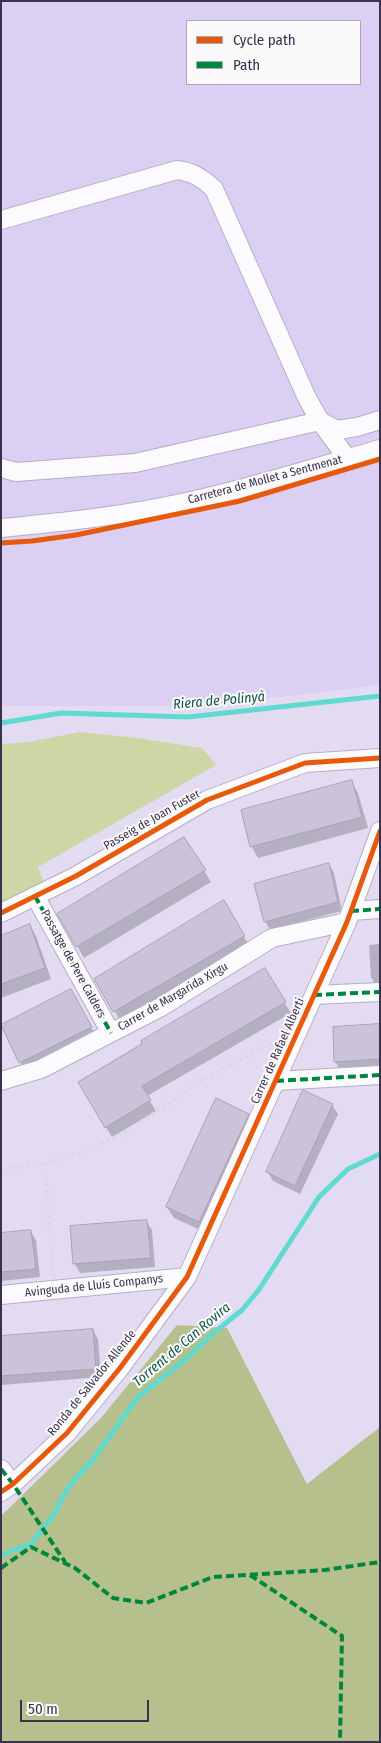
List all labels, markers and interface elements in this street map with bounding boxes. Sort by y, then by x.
legend [186,20,361,85]
text: Cycle path [233,31,296,49]
text: Path [233,56,260,74]
street label: Carretera de Mollet a Sentmenat [186,452,344,508]
water label: Riera de Polinyà [172,689,266,713]
street label: Passeig de Joan Fuster [101,787,203,853]
street label: Passatge de Pere Calders [37,907,109,1021]
street label: Carrer de Margarida Xirgu [115,960,231,1034]
street label: Carrer de Rafael Alberti [248,996,308,1106]
street label: Avinguda de Lluís Companys [24,1272,164,1300]
water label: Torrent de Can Rovira [130,1299,234,1391]
street label: Ronda de Salvador Allende [45,1327,139,1439]
scale bar [22,1690,151,1722]
text: 50 m [28,1700,58,1718]

